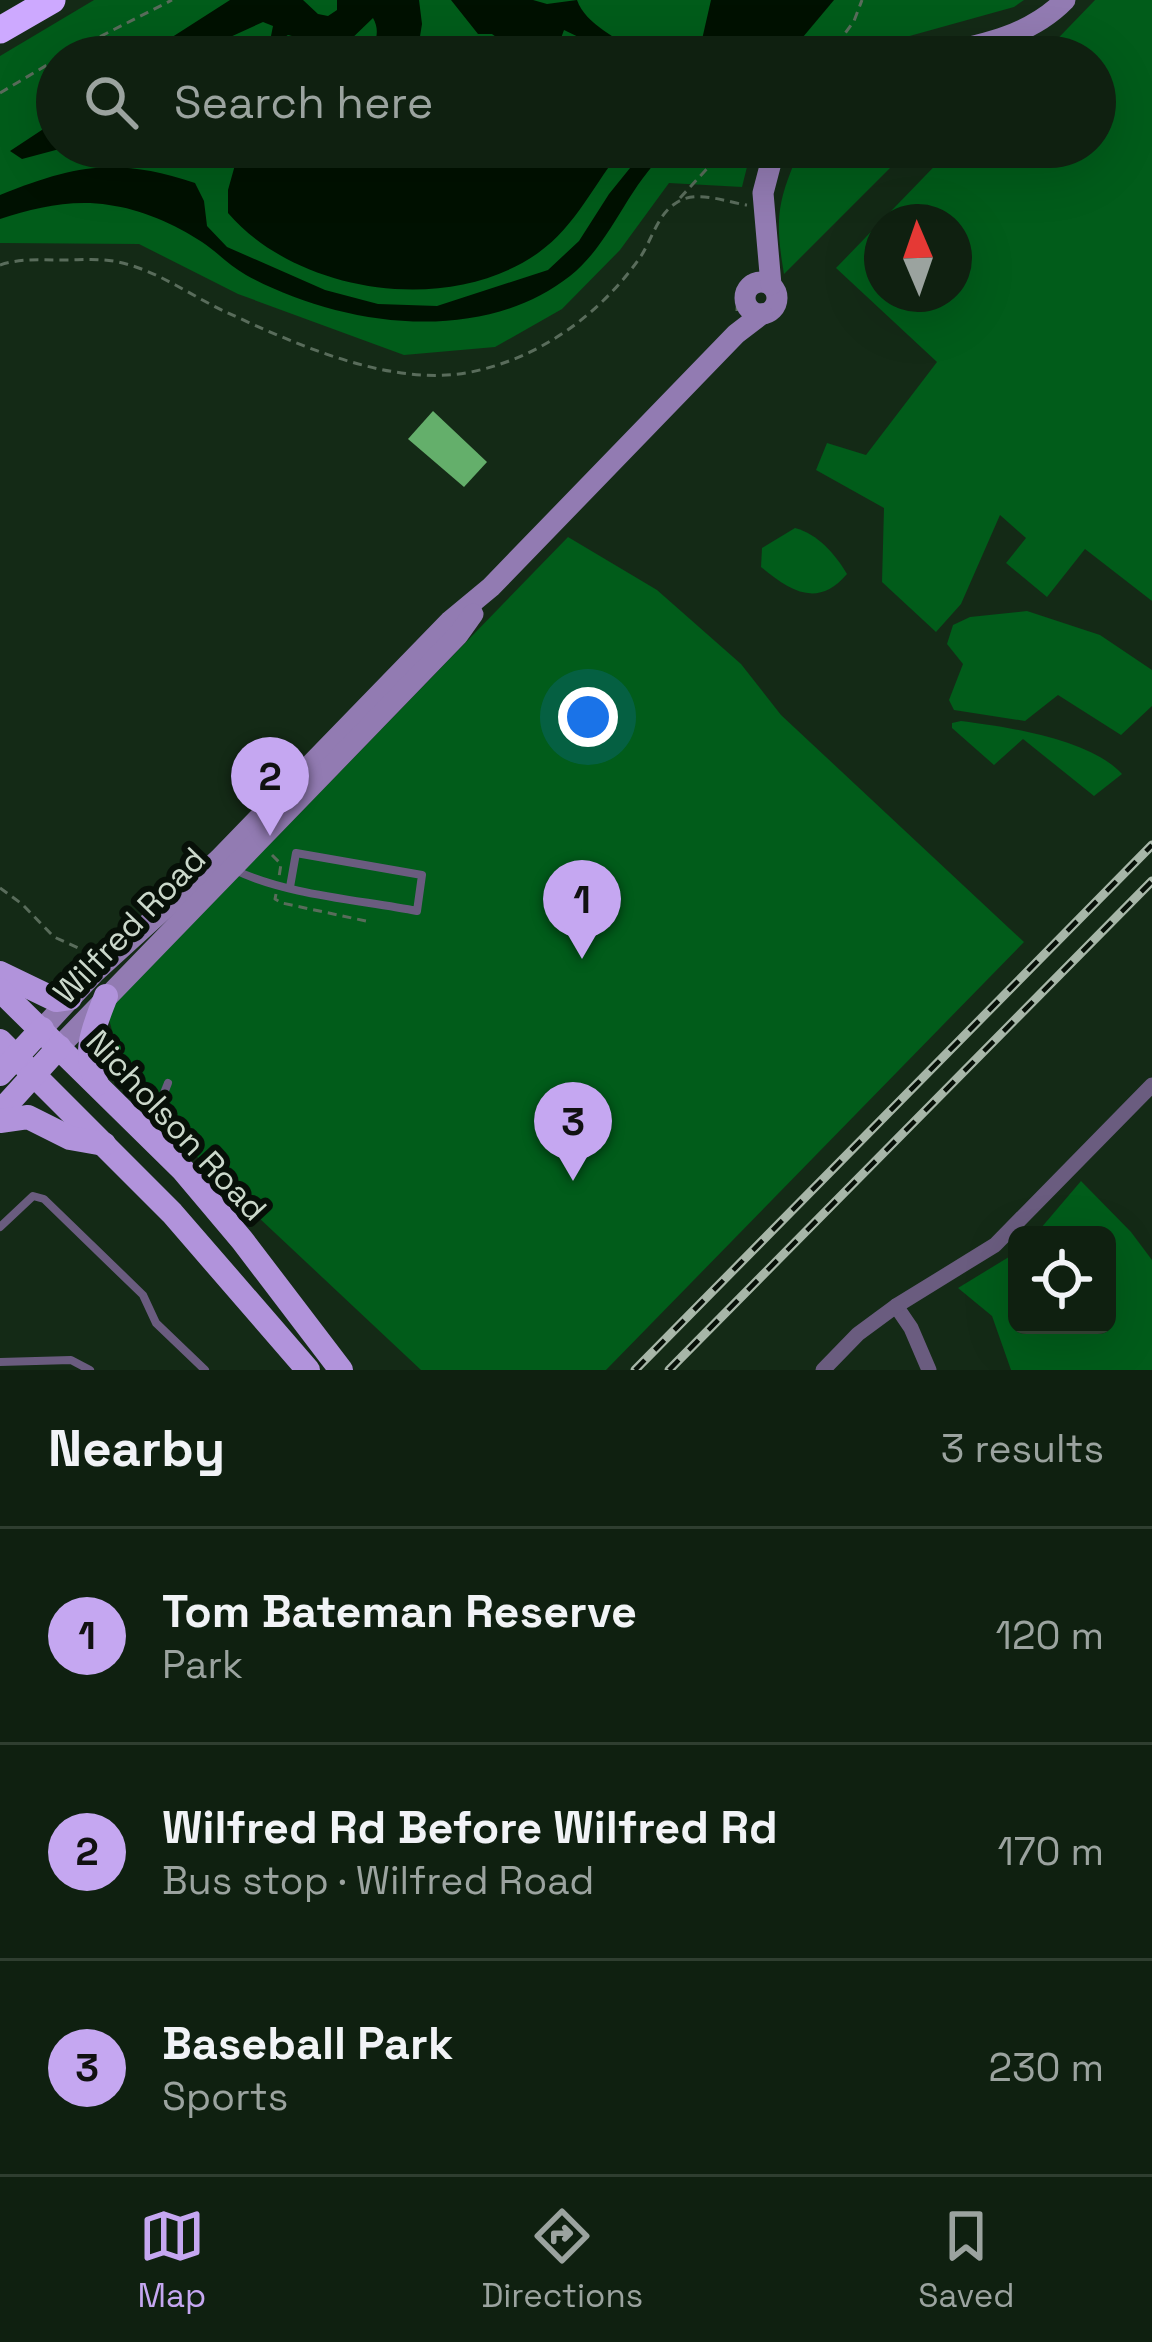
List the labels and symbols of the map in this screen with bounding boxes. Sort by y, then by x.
north arrow [864,204,972,312]
your location [558,687,618,747]
pin: 2 [231,737,309,836]
street label: Wilfred Road [45,839,215,1013]
pin: 1 [543,860,621,959]
street label: Nicholson Road [77,1021,275,1230]
pin: 3 [534,1082,612,1181]

